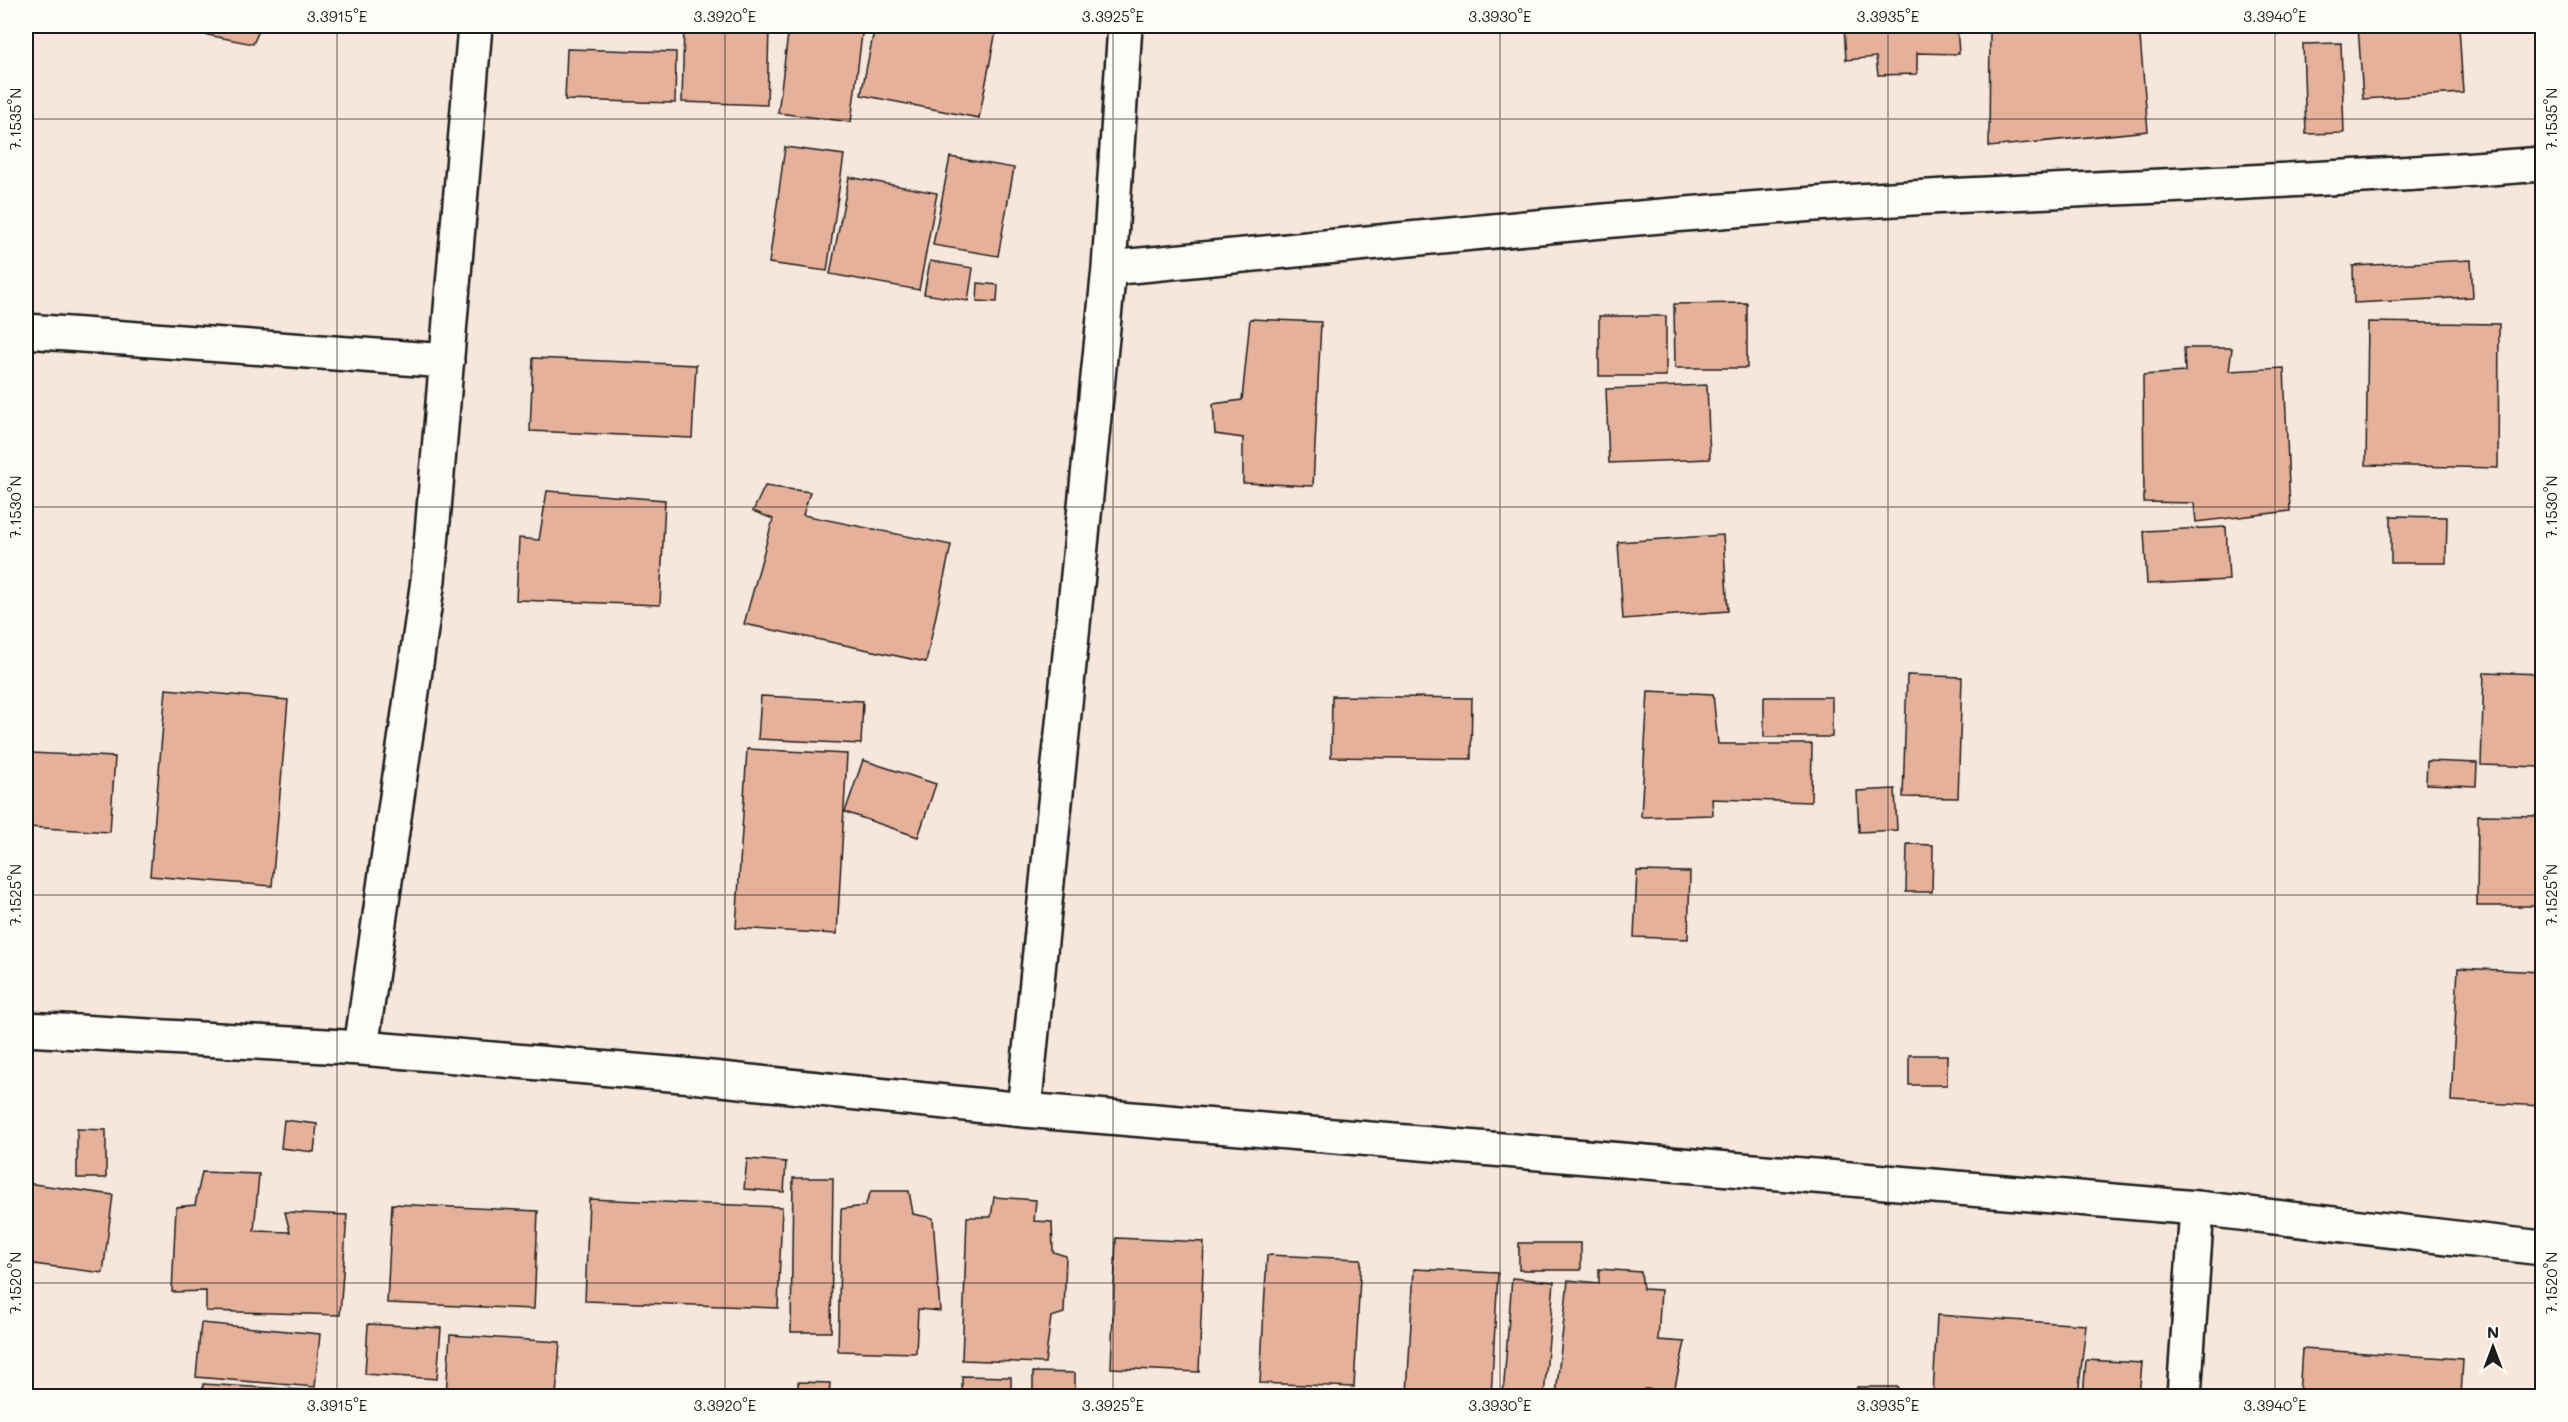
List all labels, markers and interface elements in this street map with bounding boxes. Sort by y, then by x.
text: 3.3915°E [307,6,368,26]
text: 3.3920°E [694,6,757,26]
text: 3.3925°E [1082,6,1145,26]
text: 3.3930°E [1468,6,1532,26]
text: 3.3935°E [1857,6,1920,26]
text: 3.3940°E [2243,6,2307,26]
text: 7.1535°N [5,88,25,150]
text: 7.1535°N [2541,88,2561,150]
text: 7.1530°N [5,475,25,539]
text: 7.1530°N [2541,475,2561,539]
text: 7.1525°N [5,864,25,926]
text: 7.1525°N [2541,864,2561,926]
text: 7.1520°N [5,1252,25,1314]
text: 7.1520°N [2541,1252,2561,1314]
north arrow [2463,1317,2523,1377]
text: N [2487,1321,2499,1342]
text: 3.3915°E [307,1395,368,1415]
text: 3.3920°E [694,1395,757,1415]
text: 3.3925°E [1082,1395,1145,1415]
text: 3.3930°E [1468,1395,1532,1415]
text: 3.3935°E [1857,1395,1920,1415]
text: 3.3940°E [2243,1395,2307,1415]

